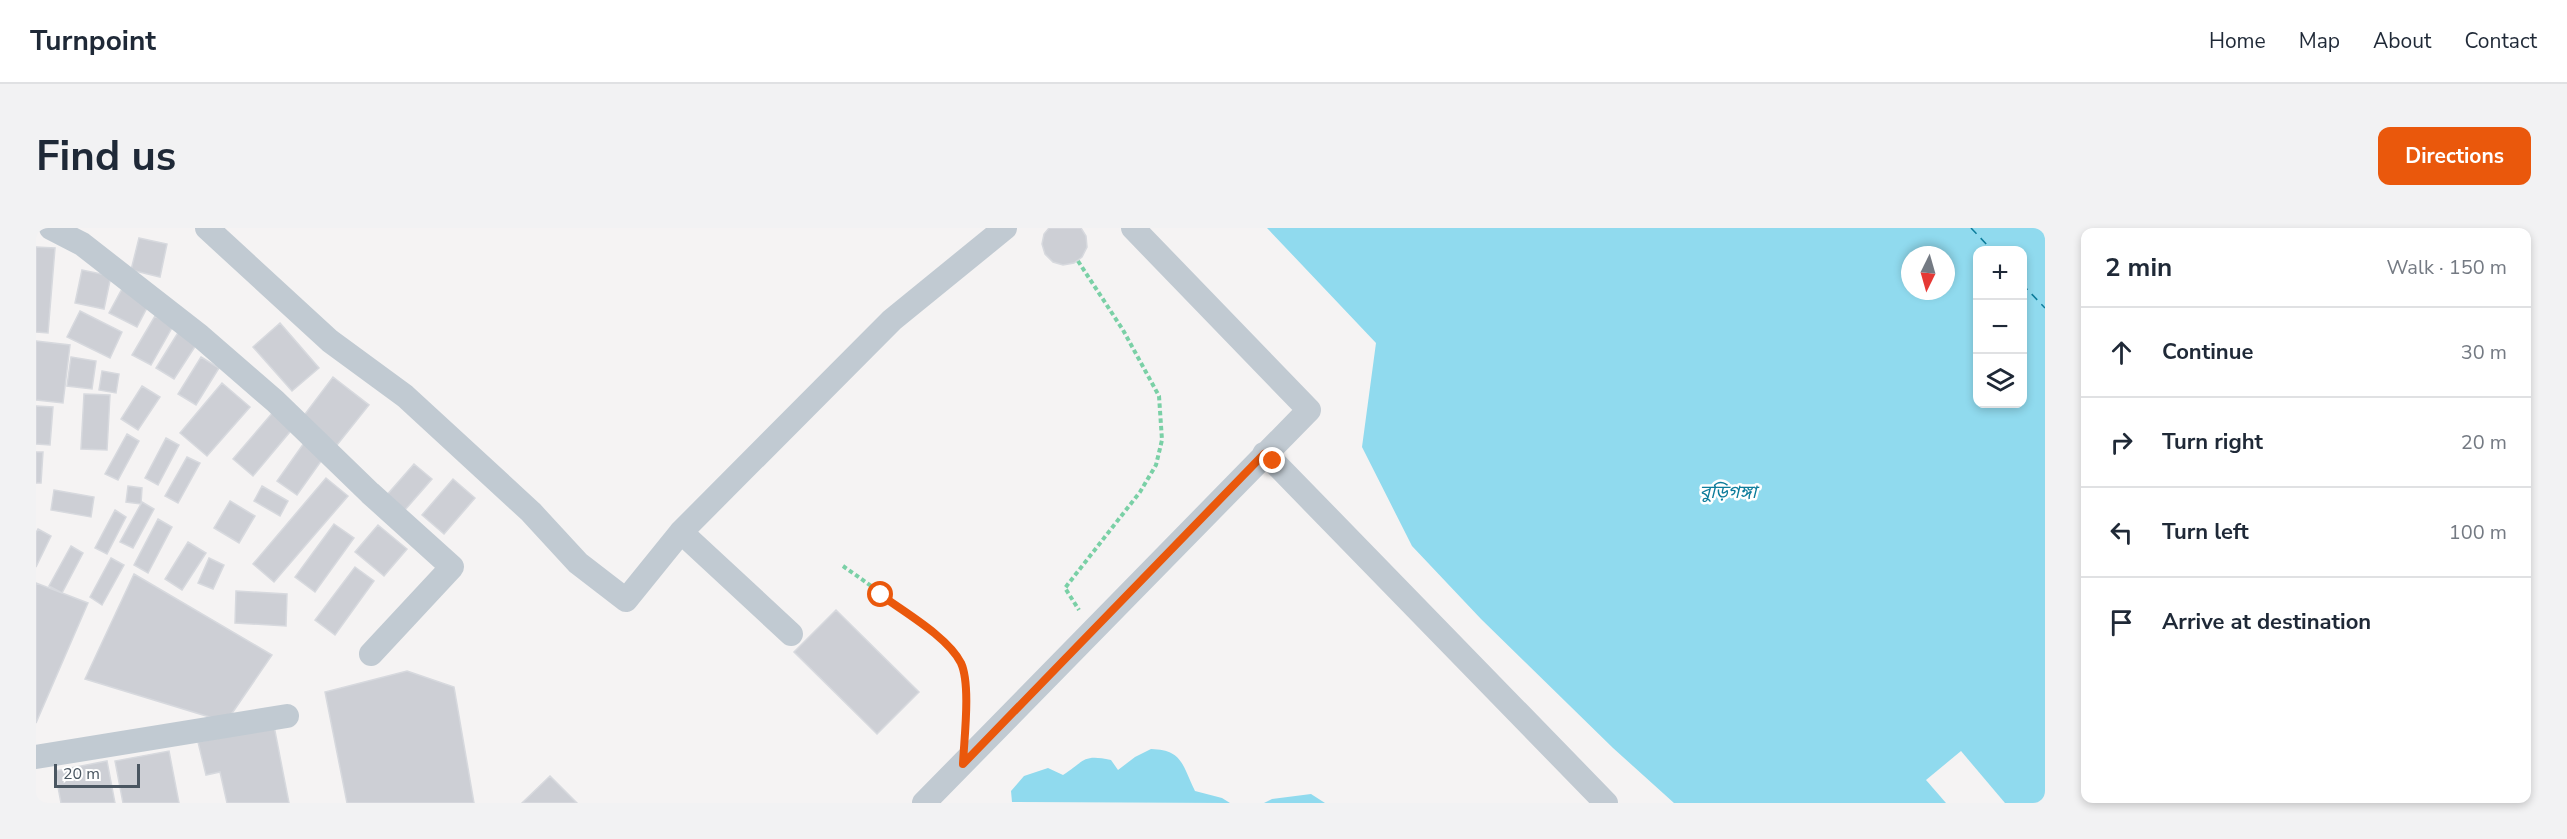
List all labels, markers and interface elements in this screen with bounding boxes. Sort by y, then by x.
text: Turnpoint [30,22,156,60]
text: Home [2209,27,2266,55]
text: Map [2299,27,2340,55]
text: About [2373,27,2431,55]
text: Contact [2464,27,2537,55]
button: Directions [2378,127,2531,185]
text: Find us [36,128,176,185]
north arrow [1901,246,1955,300]
map controls [1973,246,2027,408]
button: + [1973,246,2027,300]
text: 2 min [2105,250,2172,285]
text: Walk · 150 m [2387,254,2507,281]
button: − [1973,300,2027,354]
icon: ahead [2105,336,2138,369]
text: Continue [2162,337,2253,367]
text: 30 m [2461,339,2507,366]
button: layers [1973,354,2027,408]
icon: right [2105,426,2138,459]
text: Turn right [2162,427,2263,457]
text: 20 m [2461,429,2507,456]
route end [1259,447,1285,473]
water label: বুড়িগঙ্গা [1699,480,1760,504]
icon: left [2105,516,2138,549]
text: Turn left [2162,517,2249,547]
text: 100 m [2449,519,2507,546]
route start [867,581,893,607]
icon: arrive [2105,606,2138,639]
text: Arrive at destination [2162,607,2371,637]
scale bar [54,761,140,788]
text: 20 m [63,763,100,785]

